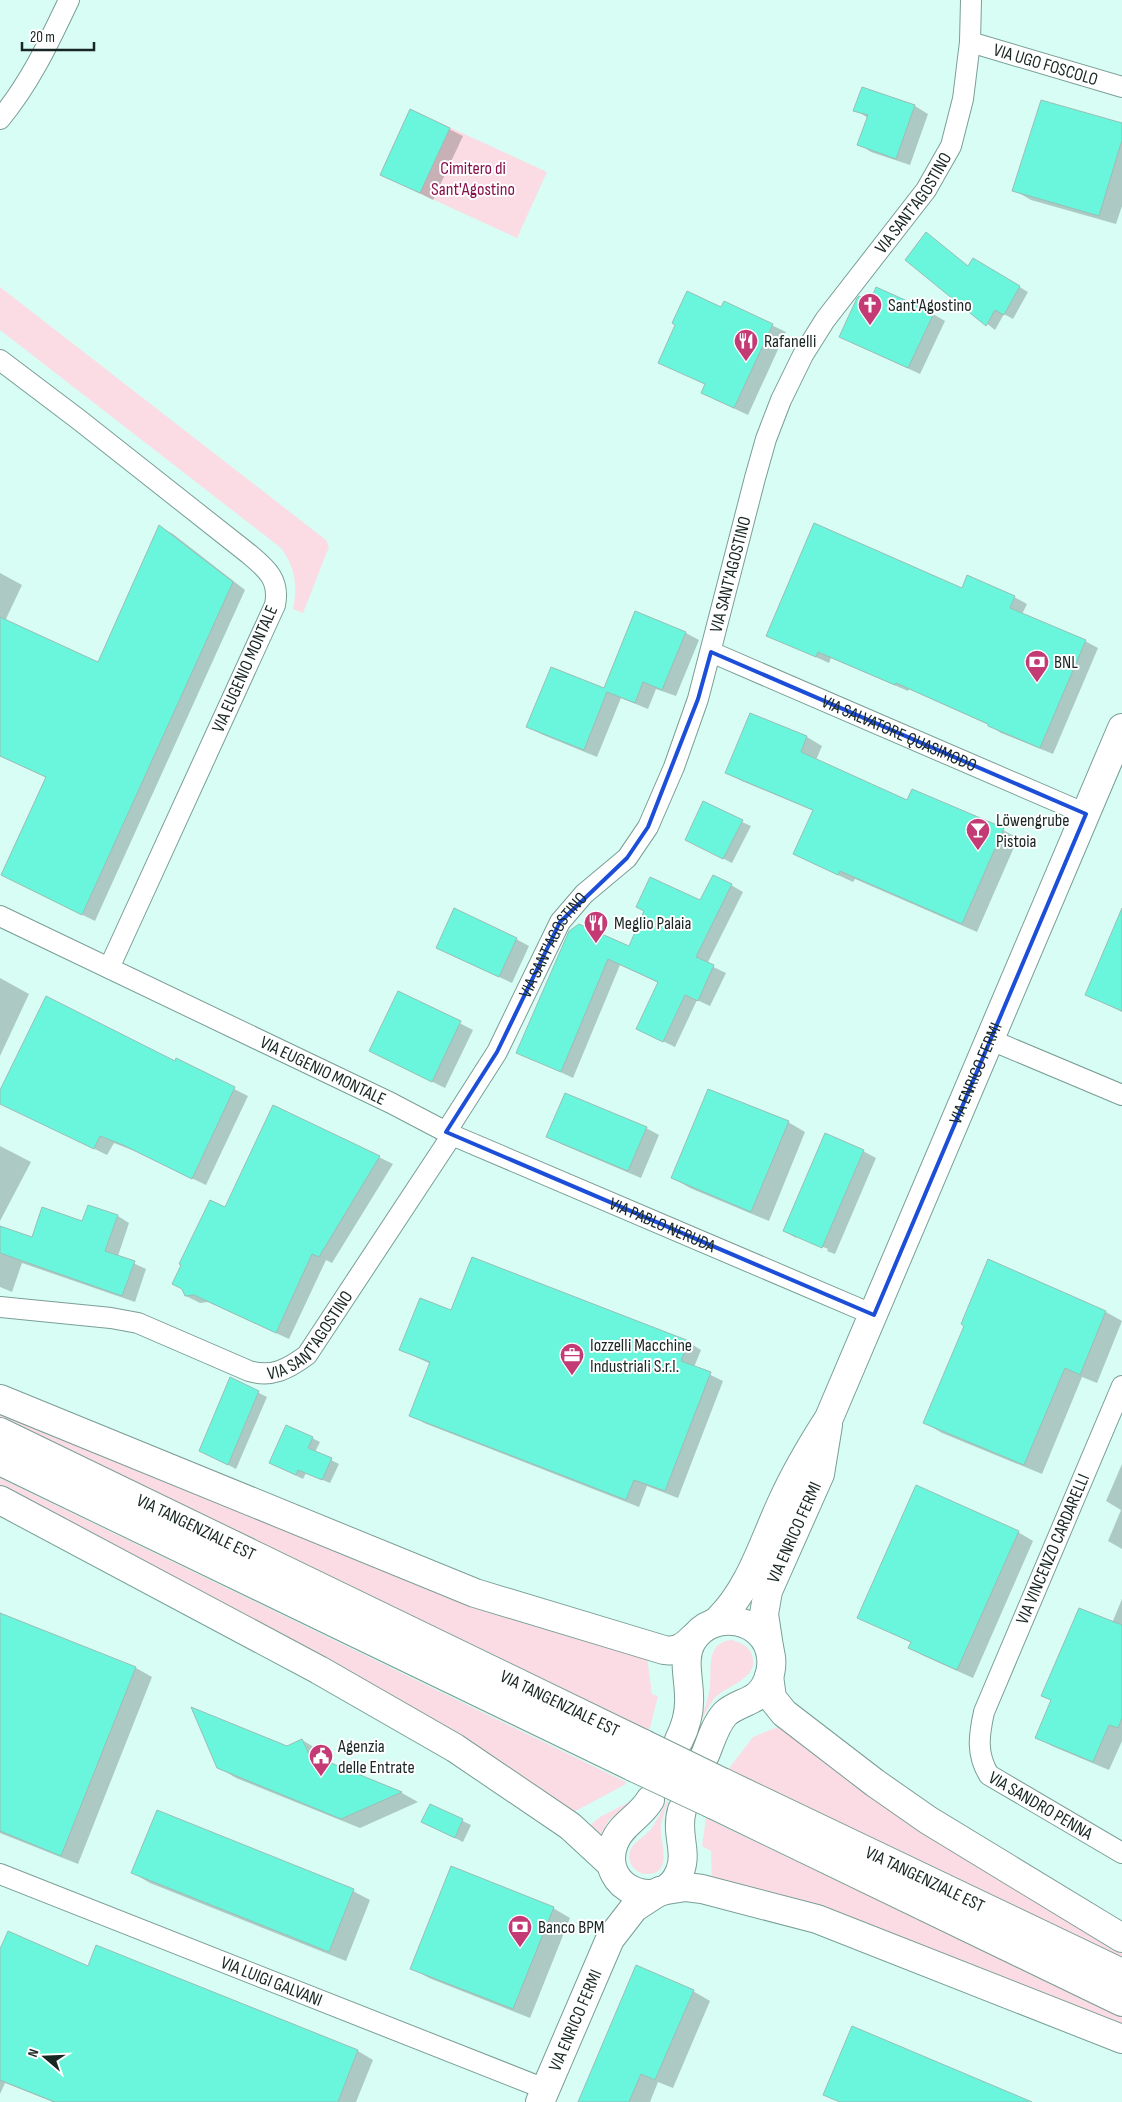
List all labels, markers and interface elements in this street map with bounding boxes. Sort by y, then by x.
scale bar [22,20,95,52]
text: 20 m [30,28,55,47]
street label: VIA UGO FOSCOLO [991,39,1101,90]
street label: VIA SANT'AGOSTINO [870,149,956,258]
park label: Cimitero di Sant'Agostino [431,158,515,200]
church icon: Sant'Agostino [857,292,883,326]
place label: Sant'Agostino [888,295,972,316]
restaurant icon: Rafanelli [733,328,759,362]
place label: Rafanelli [764,331,816,352]
street label: VIA SANT'AGOSTINO [705,514,755,635]
street label: VIA EUGENIO MONTALE [208,602,282,736]
bank icon: BNL [1024,649,1050,683]
place label: BNL [1054,652,1078,673]
street label: VIA SALVATORE QUASIMODO [819,691,980,776]
place label: Löwengrube Pistoia [996,810,1069,852]
bar icon: Löwengrube Pistoia [965,817,991,851]
street label: VIA SANT'AGOSTINO [514,888,592,1001]
restaurant icon: Meglio Palaia [583,910,609,944]
place label: Meglio Palaia [614,913,691,934]
street label: VIA ENRICO FERMI [945,1019,1006,1127]
street label: VIA EUGENIO MONTALE [257,1031,389,1109]
street label: VIA PABLO NERUDA [606,1193,719,1257]
street label: VIA SANT'AGOSTINO [266,1287,357,1384]
place label: Iozzelli Macchine Industriali S.r.l. [590,1335,692,1377]
office icon: Iozzelli Macchine Industriali S.r.l. [559,1342,585,1376]
street label: VIA VINCENZO CARDARELLI [1012,1471,1094,1627]
street label: VIA ENRICO FERMI [762,1478,826,1586]
street label: VIA TANGENZIALE EST [133,1489,259,1565]
street label: VIA TANGENZIALE EST [497,1665,623,1741]
place label: Agenzia delle Entrate [337,1736,415,1778]
public building icon: Agenzia delle Entrate [308,1743,334,1777]
street label: VIA SANDRO PENNA [985,1767,1097,1844]
street label: VIA TANGENZIALE EST [862,1842,988,1916]
bank icon: Banco BPM [507,1914,533,1948]
place label: Banco BPM [538,1917,604,1938]
street label: VIA LUIGI GALVANI [218,1952,325,2011]
street label: VIA ENRICO FERMI [544,1966,606,2074]
north arrow [20,2032,70,2082]
text: N [24,2047,42,2059]

